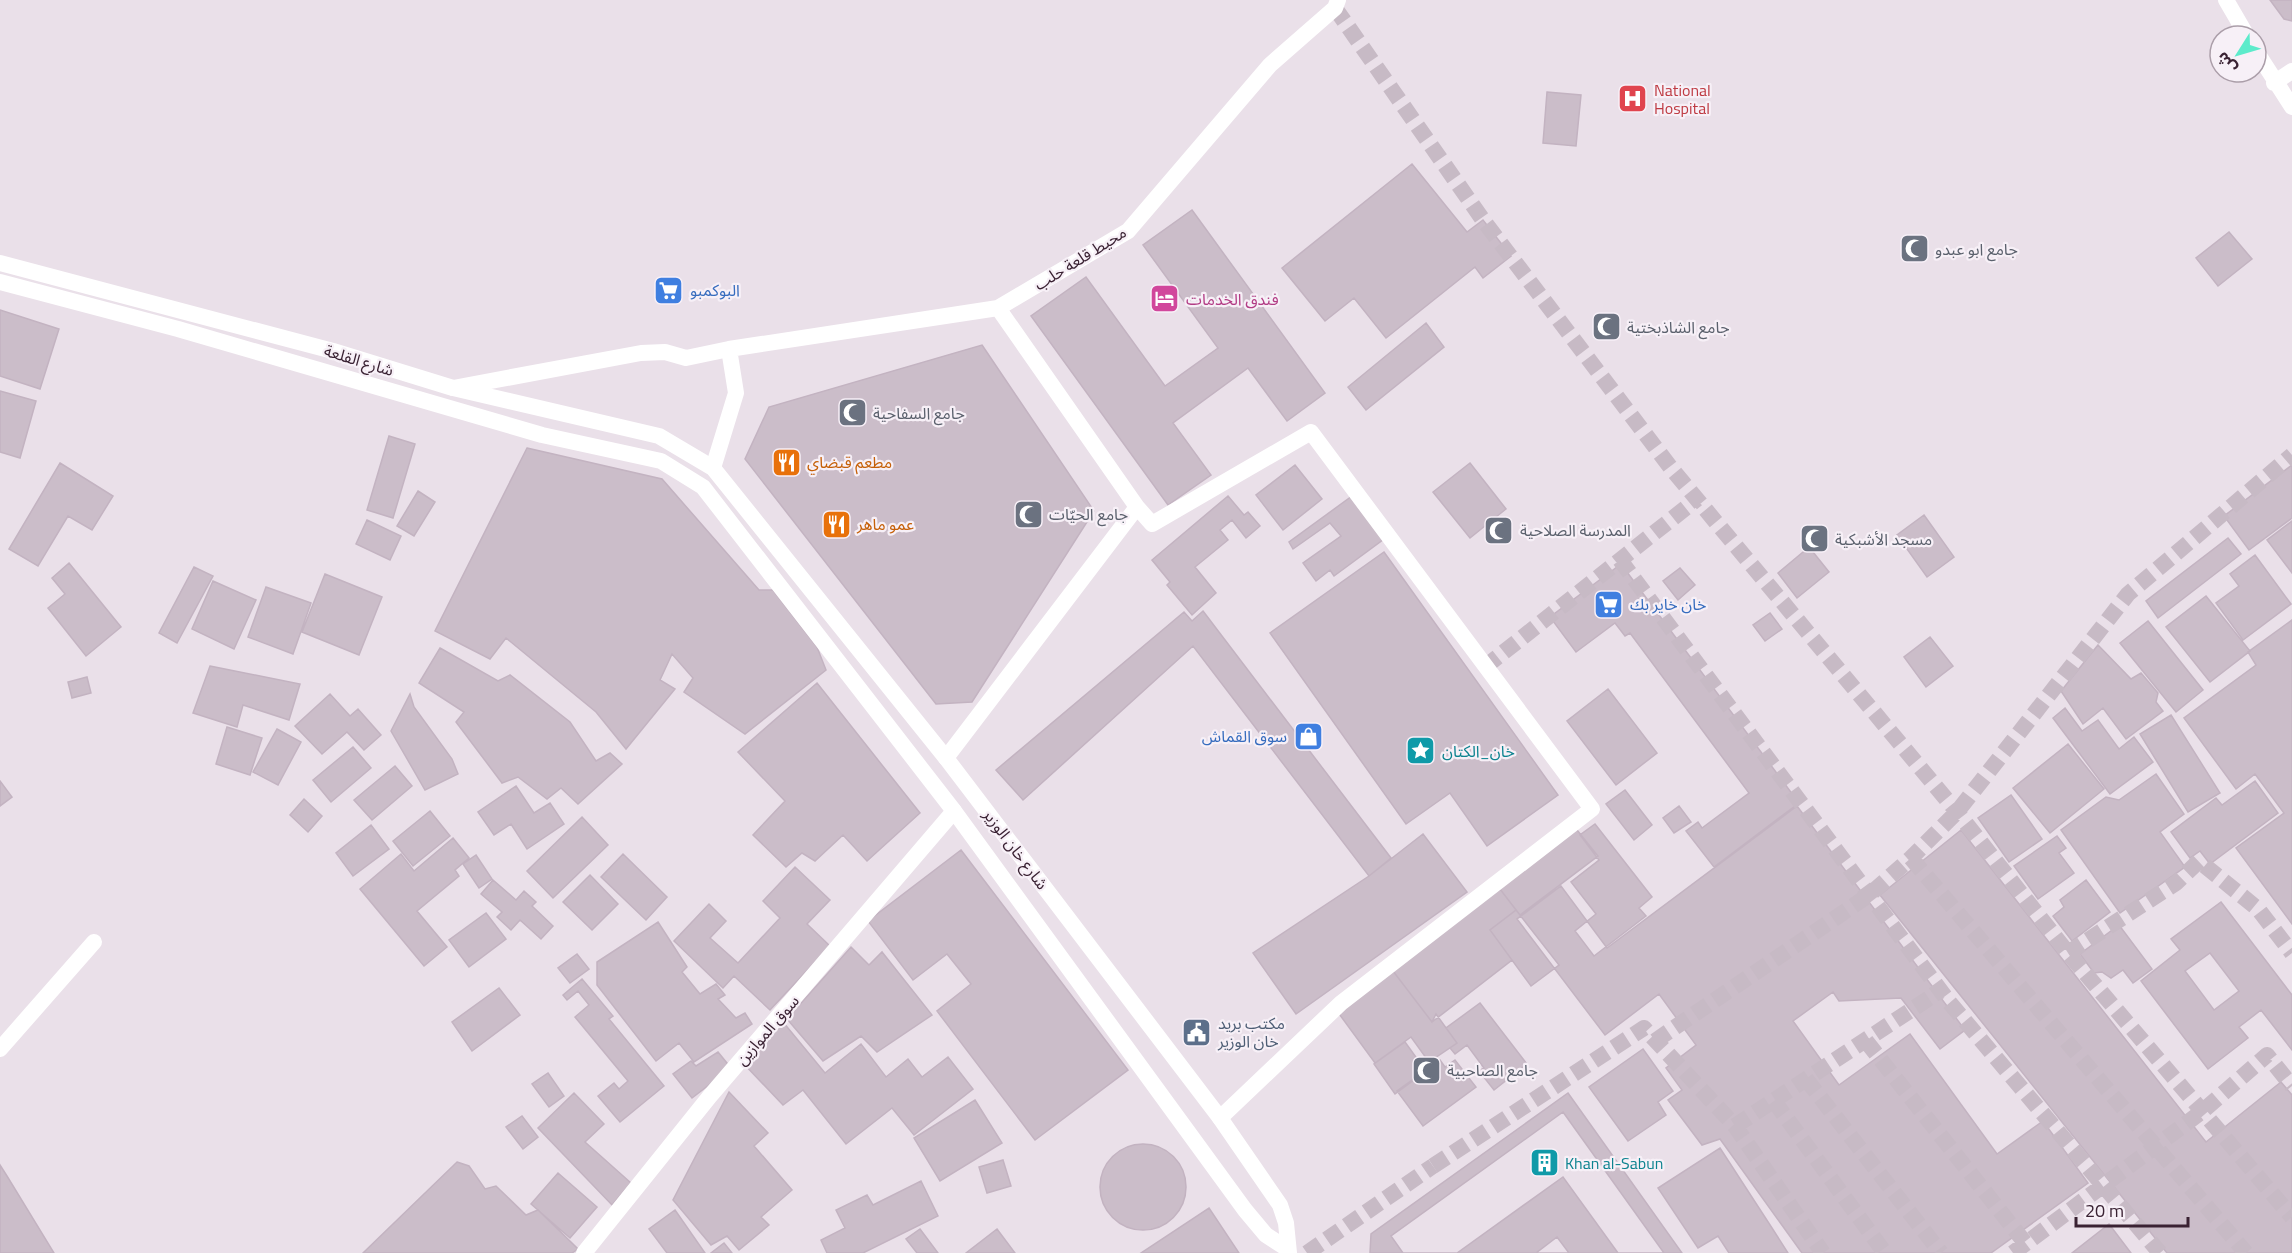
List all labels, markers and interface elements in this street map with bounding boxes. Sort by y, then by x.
north arrow [2208,24,2268,84]
text: ش [2210,47,2242,79]
place label: National Hospital [1654,78,1711,120]
hospital icon: National Hospital [1617,83,1649,115]
street label: محيط قلعة حلب [1029,220,1131,296]
mosque icon: جامع ابو عبدو [1898,233,1930,265]
place label: جامع ابو عبدو [1935,237,2018,262]
supermarket icon: البوكمبو [653,274,685,306]
place label: البوكمبو [690,278,740,302]
hotel icon: فندق الخدمات [1149,283,1181,315]
place label: فندق الخدمات [1186,287,1279,311]
mosque icon: جامع الشاذبختية [1590,311,1622,343]
place label: جامع الشاذبختية [1627,315,1730,340]
street label: شارع القلعة [321,338,397,383]
mosque icon: جامع السفاحية [836,397,868,429]
place label: جامع السفاحية [873,401,965,426]
restaurant icon: مطعم قبضاي [770,446,802,478]
place label: مطعم قبضاي [807,450,892,475]
mosque icon: جامع الحيّات [1012,498,1044,530]
place label: جامع الحيّات [1049,502,1128,527]
restaurant icon: عمو ماهر [820,508,852,540]
place label: عمو ماهر [856,512,914,536]
mosque icon: المدرسة الصلاحية [1483,514,1515,546]
place label: المدرسة الصلاحية [1520,518,1631,542]
mosque icon: مسجد الأشبكية [1798,523,1830,555]
place label: مسجد الأشبكية [1835,527,1932,551]
supermarket icon: خان خاير بك [1593,588,1625,620]
place label: خان خاير بك [1630,592,1706,616]
shop icon: سوق القماش [1292,720,1324,752]
place label: سوق القماش [1202,724,1287,748]
place icon: خان_الكتان [1405,735,1437,767]
place label: خان_الكتان [1442,739,1515,763]
street label: شارع خان الوزير [976,803,1054,895]
street label: سوق الموازين [730,990,804,1070]
place label: مكتب بريد خان الوزير [1217,1011,1285,1053]
public building icon: مكتب بريد خان الوزير [1181,1016,1213,1048]
mosque icon: جامع الصاحبية [1410,1054,1442,1086]
place label: جامع الصاحبية [1447,1058,1538,1083]
building icon: Khan al-Sabun [1528,1147,1560,1179]
place label: Khan al-Sabun [1565,1151,1663,1175]
scale bar [2076,1190,2188,1228]
text: 20 m [2085,1197,2124,1224]

